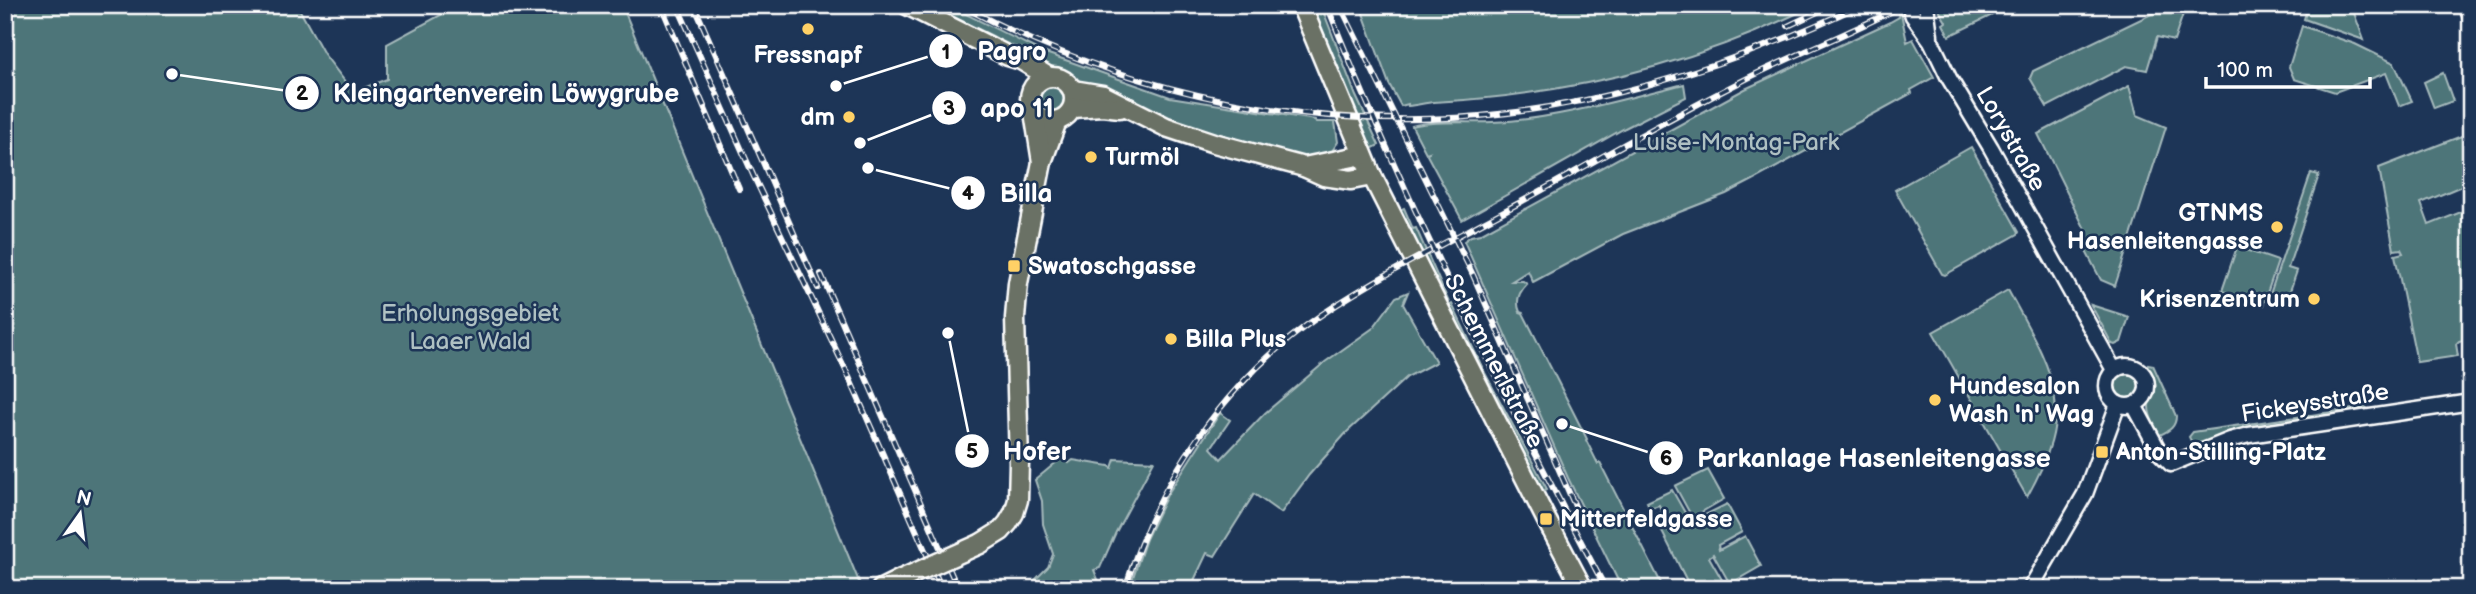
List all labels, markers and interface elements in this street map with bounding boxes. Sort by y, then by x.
marker: Fressnapf [800,21,816,37]
callout: Pagro [929,28,1061,75]
text: Pagro [977,37,1047,68]
text: 1 [942,40,950,65]
place label: Fressnapf [753,41,864,70]
scale bar [2206,46,2371,90]
text: 100 m [2217,58,2273,83]
callout: Kleingartenverein Löwygrube [284,69,693,116]
text: Kleingartenverein Löwygrube [333,79,679,110]
text: 2 [296,81,309,106]
street label: Lorystraße [1969,82,2053,196]
callout: apo 11 [931,85,1068,132]
text: apo 11 [980,94,1054,125]
text: 3 [943,96,955,121]
place label: dm [801,103,835,132]
marker: dm [841,109,857,125]
park label: Luise-Montag-Park [1633,128,1840,157]
place label: Turmöl [1105,143,1180,172]
marker: Turmöl [1083,149,1099,165]
callout: Billa [950,169,1066,216]
text: Billa [1000,179,1052,210]
text: 4 [962,181,975,206]
place label: GTNMS Hasenleitengasse [2067,199,2263,256]
marker: GTNMS Hasenleitengasse [2269,219,2285,235]
place label: Swatoschgasse [1028,252,1196,281]
marker: Swatoschgasse [1006,258,1022,274]
street label: Schemmerlstraße [1438,269,1550,453]
place label: Krisenzentrum [2139,285,2300,314]
marker: Krisenzentrum [2306,291,2322,307]
park label: Erholungsgebiet Laaer Wald [381,299,560,356]
place label: Billa Plus [1185,325,1287,354]
marker: Billa Plus [1163,331,1179,347]
place label: Hundesalon Wash 'n' Wag [1949,372,2094,429]
street label: Fickeysstraße [2239,377,2391,429]
marker: Hundesalon Wash 'n' Wag [1927,392,1943,408]
callout: Hofer [954,427,1085,474]
callout: Parkanlage Hasenleitengasse [1648,434,2065,481]
text: Hofer [1003,437,1072,468]
place label: Anton-Stilling-Platz [2115,438,2326,467]
text: 5 [966,439,978,464]
text: Parkanlage Hasenleitengasse [1697,444,2051,475]
marker: Anton-Stilling-Platz [2094,444,2110,460]
text: 6 [1660,446,1672,471]
north arrow [46,478,116,548]
text: N [74,486,93,512]
place label: Mitterfeldgasse [1560,505,1733,534]
marker: Mitterfeldgasse [1538,511,1554,527]

